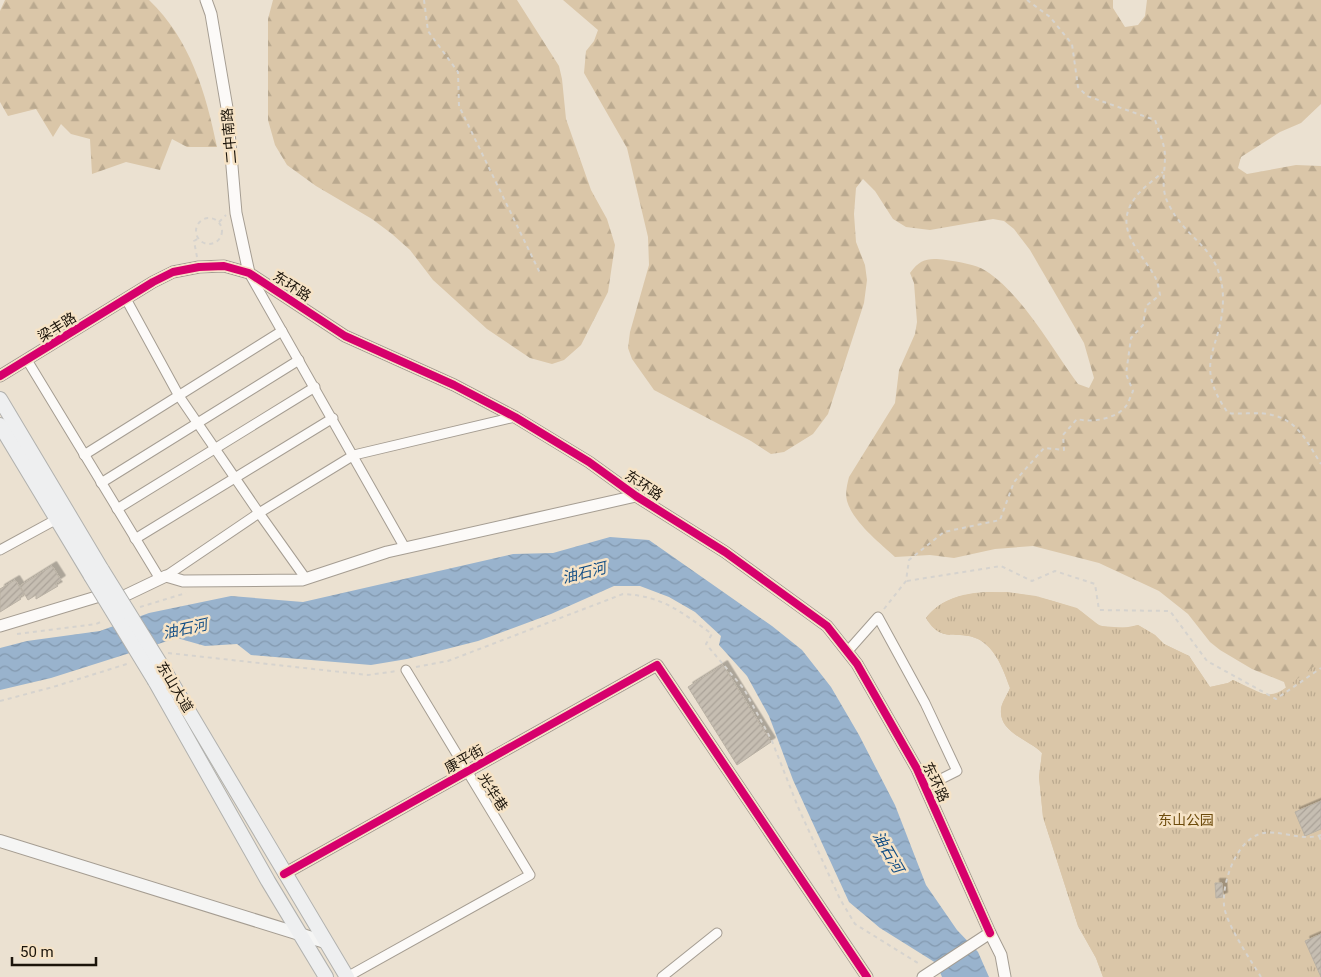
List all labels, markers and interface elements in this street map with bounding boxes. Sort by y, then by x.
street label: 二中南路 [219,107,239,165]
street label: 东环路 [270,268,314,304]
street label: 梁丰路 [35,309,79,345]
street label: 东环路 [622,467,666,503]
water label: 油石河 [560,558,611,587]
water label: 油石河 [161,615,212,642]
street label: 东山大道 [154,659,196,715]
street label: 康平街 [442,742,486,776]
street label: 东环路 [920,760,952,804]
street label: 光华巷 [475,770,511,814]
park label: 东山公园 [1158,812,1214,828]
water label: 油石河 [869,828,909,879]
scale bar [12,934,96,966]
text: 50 m [20,943,54,961]

